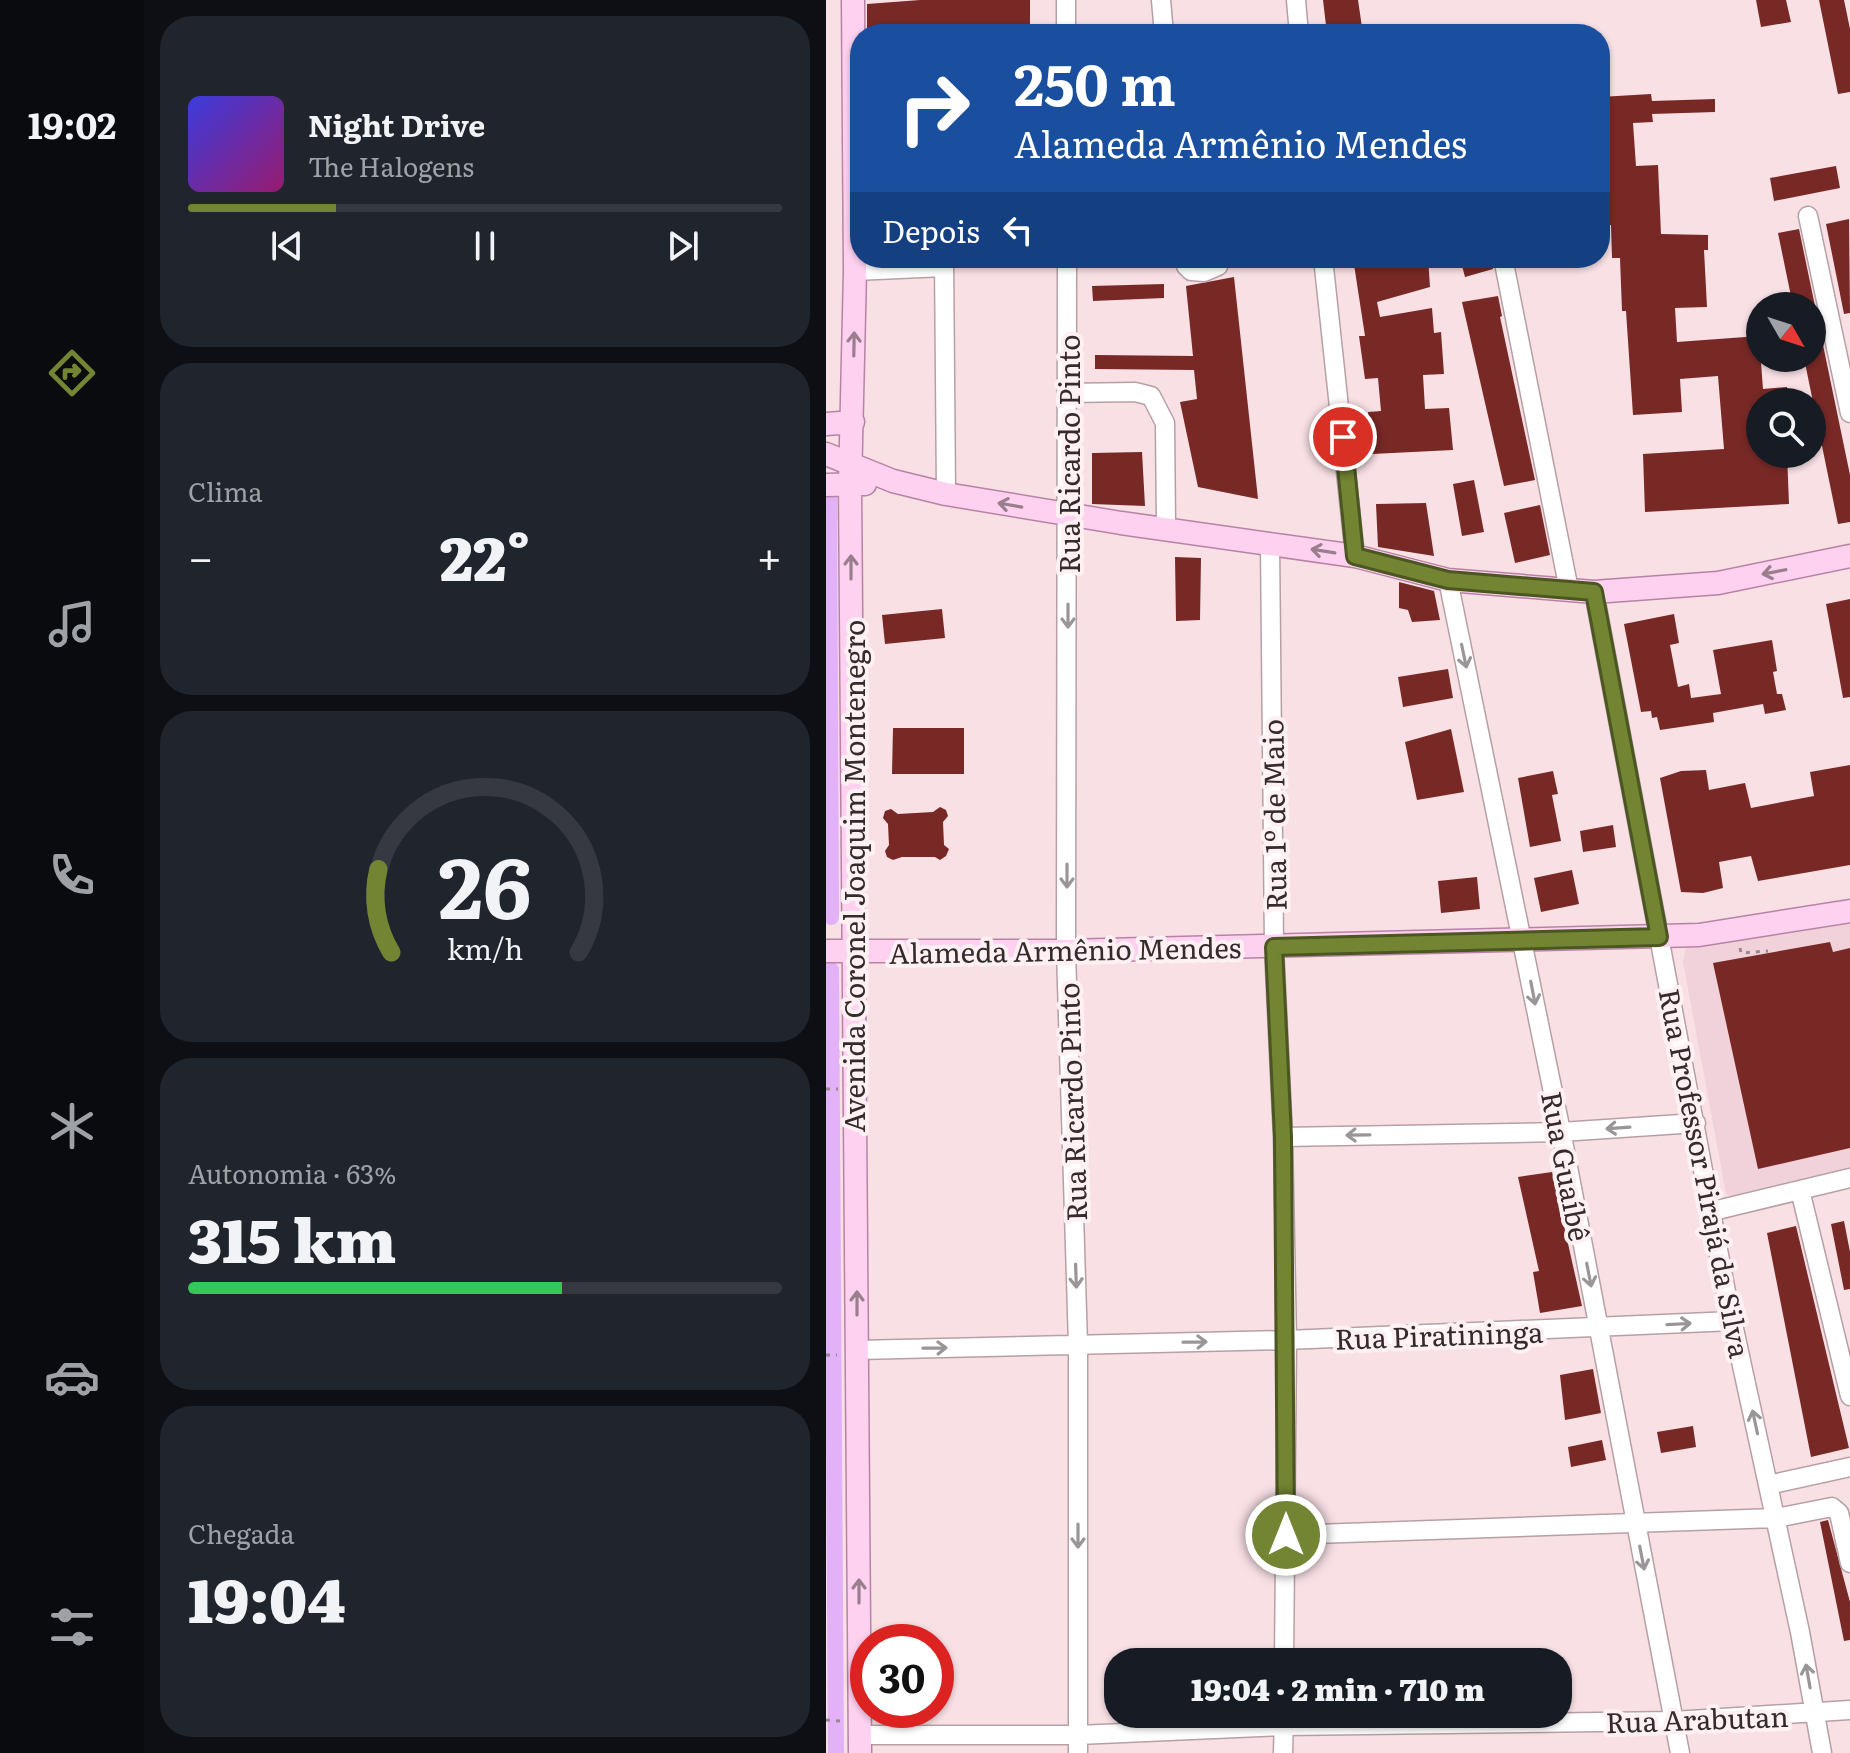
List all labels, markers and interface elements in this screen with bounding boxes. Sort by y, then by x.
text: 250 m [1014,40,1176,123]
icon: right [882,56,986,160]
text: 19:02 [28,97,116,150]
text: Night Drive [308,102,485,146]
text: Alameda Armênio Mendes [1014,116,1467,169]
text: The Halogens [308,146,474,185]
text: Depois [882,208,980,252]
icon: left [996,208,1040,252]
icon: previous [265,224,309,268]
icon: pause [463,224,507,268]
icon: next [661,224,705,268]
north arrow [1746,292,1826,372]
map controls [1746,292,1826,468]
one-way arrow [847,331,862,358]
street label: Rua Ricardo Pinto [1047,334,1089,574]
icon: directions [44,345,100,401]
button: search [1746,388,1826,468]
pin [1309,403,1377,471]
icon: arrive [1321,415,1365,459]
text: Clima [188,471,263,510]
one-way arrow [998,496,1024,511]
text: 22° [440,510,530,599]
text: − [188,522,214,588]
text: + [756,522,782,588]
one-way arrow [1311,543,1336,558]
one-way arrow [843,554,859,581]
one-way arrow [1761,565,1787,580]
icon: music [44,596,100,652]
one-way arrow [1060,602,1076,629]
street label: Avenida Coronel Joaquim Montenegro [832,620,874,1132]
one-way arrow [1457,643,1472,668]
street label: Rua 1º de Maio [1250,719,1296,911]
text: 26 [438,820,532,944]
icon: phone [44,847,100,903]
one-way arrow [1059,862,1075,889]
street label: Alameda Armênio Mendes [889,925,1241,973]
text: km/h [447,926,523,969]
one-way arrow [1526,980,1541,1005]
street label: Rua Ricardo Pinto [1046,982,1096,1222]
street label: Rua Professor Pirajá da Silva [1650,985,1762,1361]
street label: Rua Guaíbê [1532,1088,1602,1244]
icon: climate [44,1098,100,1154]
one-way arrow [1605,1121,1632,1136]
one-way arrow [1345,1128,1372,1143]
text: Autonomia · 63% [188,1153,396,1192]
text: 315 km [188,1192,396,1281]
one-way arrow [1069,1262,1084,1289]
one-way arrow [1582,1262,1597,1288]
one-way arrow [849,1290,865,1317]
street label: Rua Piratininga [1334,1309,1544,1359]
one-way arrow [1665,1316,1692,1331]
one-way arrow [1181,1335,1208,1350]
one-way arrow [921,1341,948,1356]
icon: car [44,1349,100,1405]
one-way arrow [1747,1409,1762,1435]
position arrow [1244,1493,1328,1577]
text: Chegada [188,1513,295,1552]
one-way arrow [1070,1522,1086,1549]
one-way arrow [1636,1545,1651,1571]
text: 19:04 [188,1552,345,1641]
one-way arrow [851,1578,867,1605]
icon: filters [44,1599,100,1655]
speed limit sign: 30 [850,1624,954,1728]
one-way arrow [1800,1664,1815,1689]
text: 19:04 · 2 min · 710 m [1191,1666,1485,1710]
street label: Rua Arabutan [1605,1694,1789,1742]

